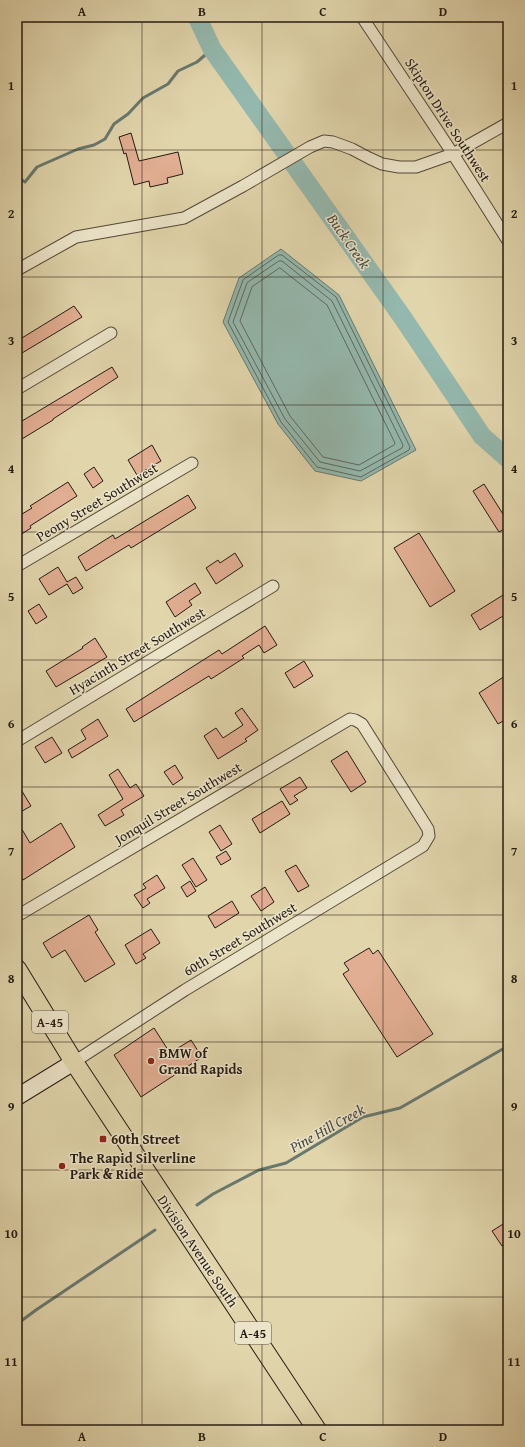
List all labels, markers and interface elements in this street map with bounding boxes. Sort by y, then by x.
text: A [78,2,87,21]
text: B [198,2,206,21]
text: C [319,2,327,21]
text: D [439,2,447,21]
street label: Skipton Drive Southwest [400,54,496,186]
text: 1 [8,76,14,95]
text: 1 [511,76,517,95]
text: 2 [8,204,15,223]
text: 2 [511,204,518,223]
water label: Buck Creek [322,209,376,273]
text: 3 [8,331,14,350]
text: 3 [511,331,517,350]
street label: Peony Street Southwest [32,458,162,546]
text: 4 [8,459,15,478]
text: 4 [511,459,518,478]
text: 5 [8,587,15,606]
text: 5 [511,587,518,606]
street label: Hyacinth Street Southwest [65,602,209,700]
text: 6 [8,714,15,733]
text: 6 [511,714,518,733]
street label: Jonquil Street Southwest [109,757,245,850]
text: 7 [8,842,15,861]
text: 7 [511,842,518,861]
street label: 60th Street Southwest [180,897,300,981]
text: 8 [8,969,15,988]
text: 8 [511,969,518,988]
road number: A-45 [32,1011,68,1033]
place label: BMW of Grand Rapids [159,1043,243,1079]
marker: BMW of Grand Rapids [146,1056,156,1066]
text: 9 [8,1097,15,1116]
text: 9 [511,1097,518,1116]
water label: Pine Hill Creek [285,1099,368,1158]
place label: 60th Street [111,1129,181,1149]
marker: 60th Street [98,1134,108,1144]
place label: The Rapid Silverline Park & Ride [70,1148,196,1184]
marker: The Rapid Silverline Park & Ride [57,1161,67,1171]
street label: Division Avenue South [153,1191,243,1311]
text: 10 [4,1224,18,1243]
text: 10 [507,1224,521,1243]
road number: A-45 [235,1322,271,1344]
text: 11 [4,1352,18,1371]
text: 11 [507,1352,521,1371]
text: A [78,1427,87,1446]
text: B [198,1427,206,1446]
text: C [319,1427,327,1446]
text: D [439,1427,447,1446]

